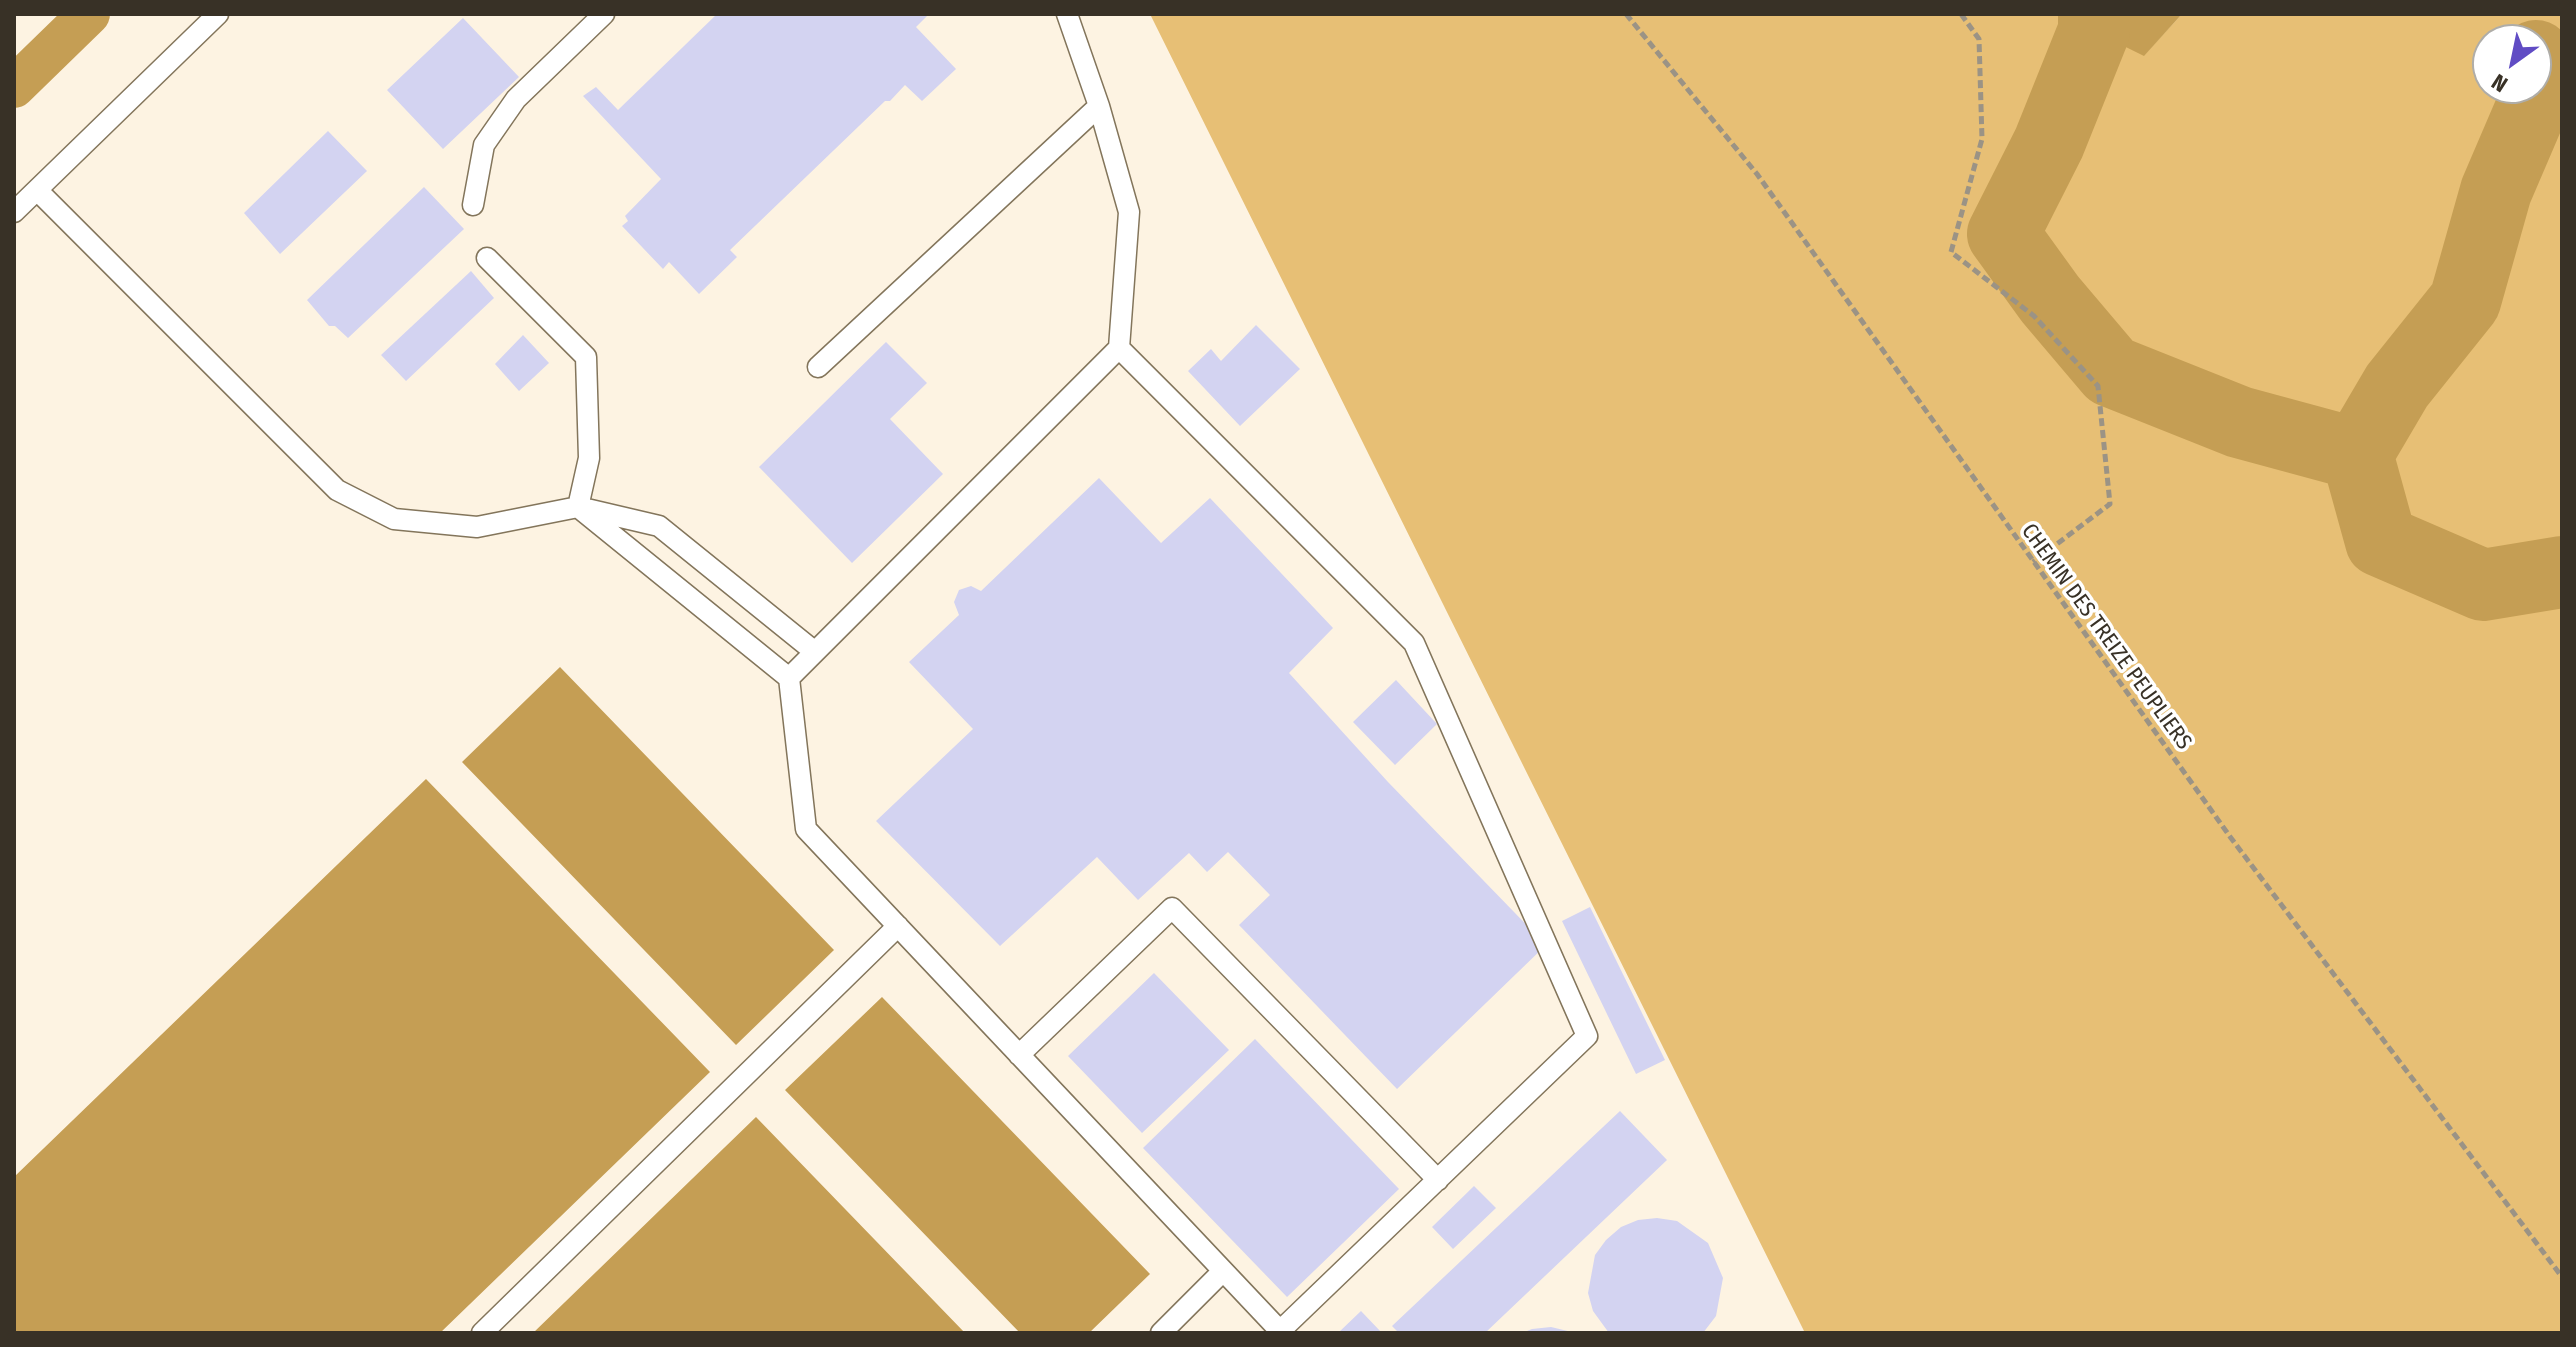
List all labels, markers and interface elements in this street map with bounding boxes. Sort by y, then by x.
north arrow [2472,24,2552,104]
text: N [2487,68,2513,98]
street label: CHEMIN DES TREIZE PEUPLIERS [2015,519,2197,755]

